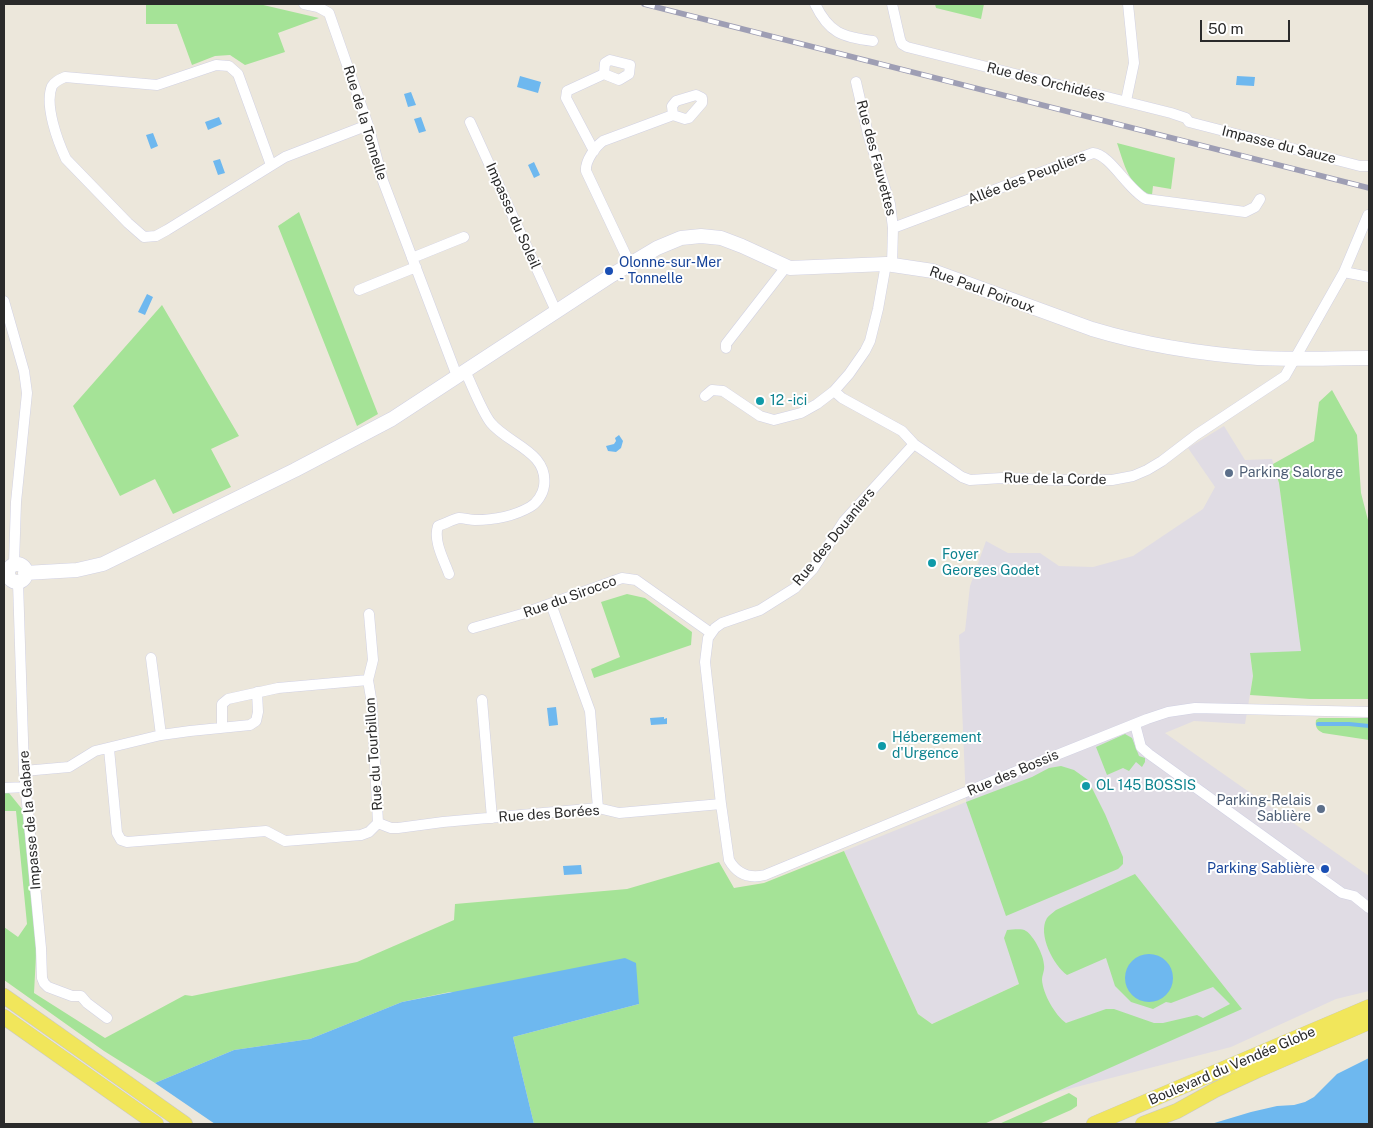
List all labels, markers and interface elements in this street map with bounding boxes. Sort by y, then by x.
scale bar [1203,10,1293,42]
text: 50 m [1208,20,1243,37]
street label: Rue des Orchidées [985,59,1107,105]
street label: Rue de la Tonnelle [340,64,390,182]
street label: Rue des Fauvettes [852,98,900,218]
street label: Impasse du Sauze [1220,123,1338,167]
street label: Allée des Peupliers [966,148,1088,208]
street label: Impasse du Soleil [482,160,544,272]
place label: Olonne-sur-Mer - Tonnelle [619,255,722,288]
street label: Rue Paul Poiroux [927,263,1037,317]
marker: Olonne-sur-Mer - Tonnelle [603,265,615,277]
place label: 12 -ici [770,393,807,409]
marker: 12 -ici [754,395,766,407]
place label: Parking Salorge [1239,465,1343,481]
marker: Parking Salorge [1223,467,1235,479]
street label: Rue de la Corde [1003,470,1107,488]
street label: Rue des Douaniers [789,485,879,589]
place label: Foyer Georges Godet [942,547,1040,580]
marker: Foyer Georges Godet [926,557,938,569]
street label: Rue du Sirocco [521,572,619,622]
street label: Rue du Tourbillon [362,697,386,811]
place label: Hébergement d'Urgence [892,730,982,762]
marker: Hébergement d'Urgence [876,740,888,752]
street label: Rue des Bossis [965,746,1061,800]
street label: Impasse de la Gabare [16,750,44,890]
place label: OL 145 BOSSIS [1096,778,1196,794]
marker: OL 145 BOSSIS [1080,780,1092,792]
place label: Parking-Relais Sablière [1216,793,1311,826]
street label: Rue des Borées [498,802,600,826]
marker: Parking-Relais Sablière [1315,803,1327,815]
place label: Parking Sablière [1207,861,1315,877]
marker: Parking Sablière [1319,863,1331,875]
street label: Boulevard du Vendée Globe [1146,1023,1318,1109]

